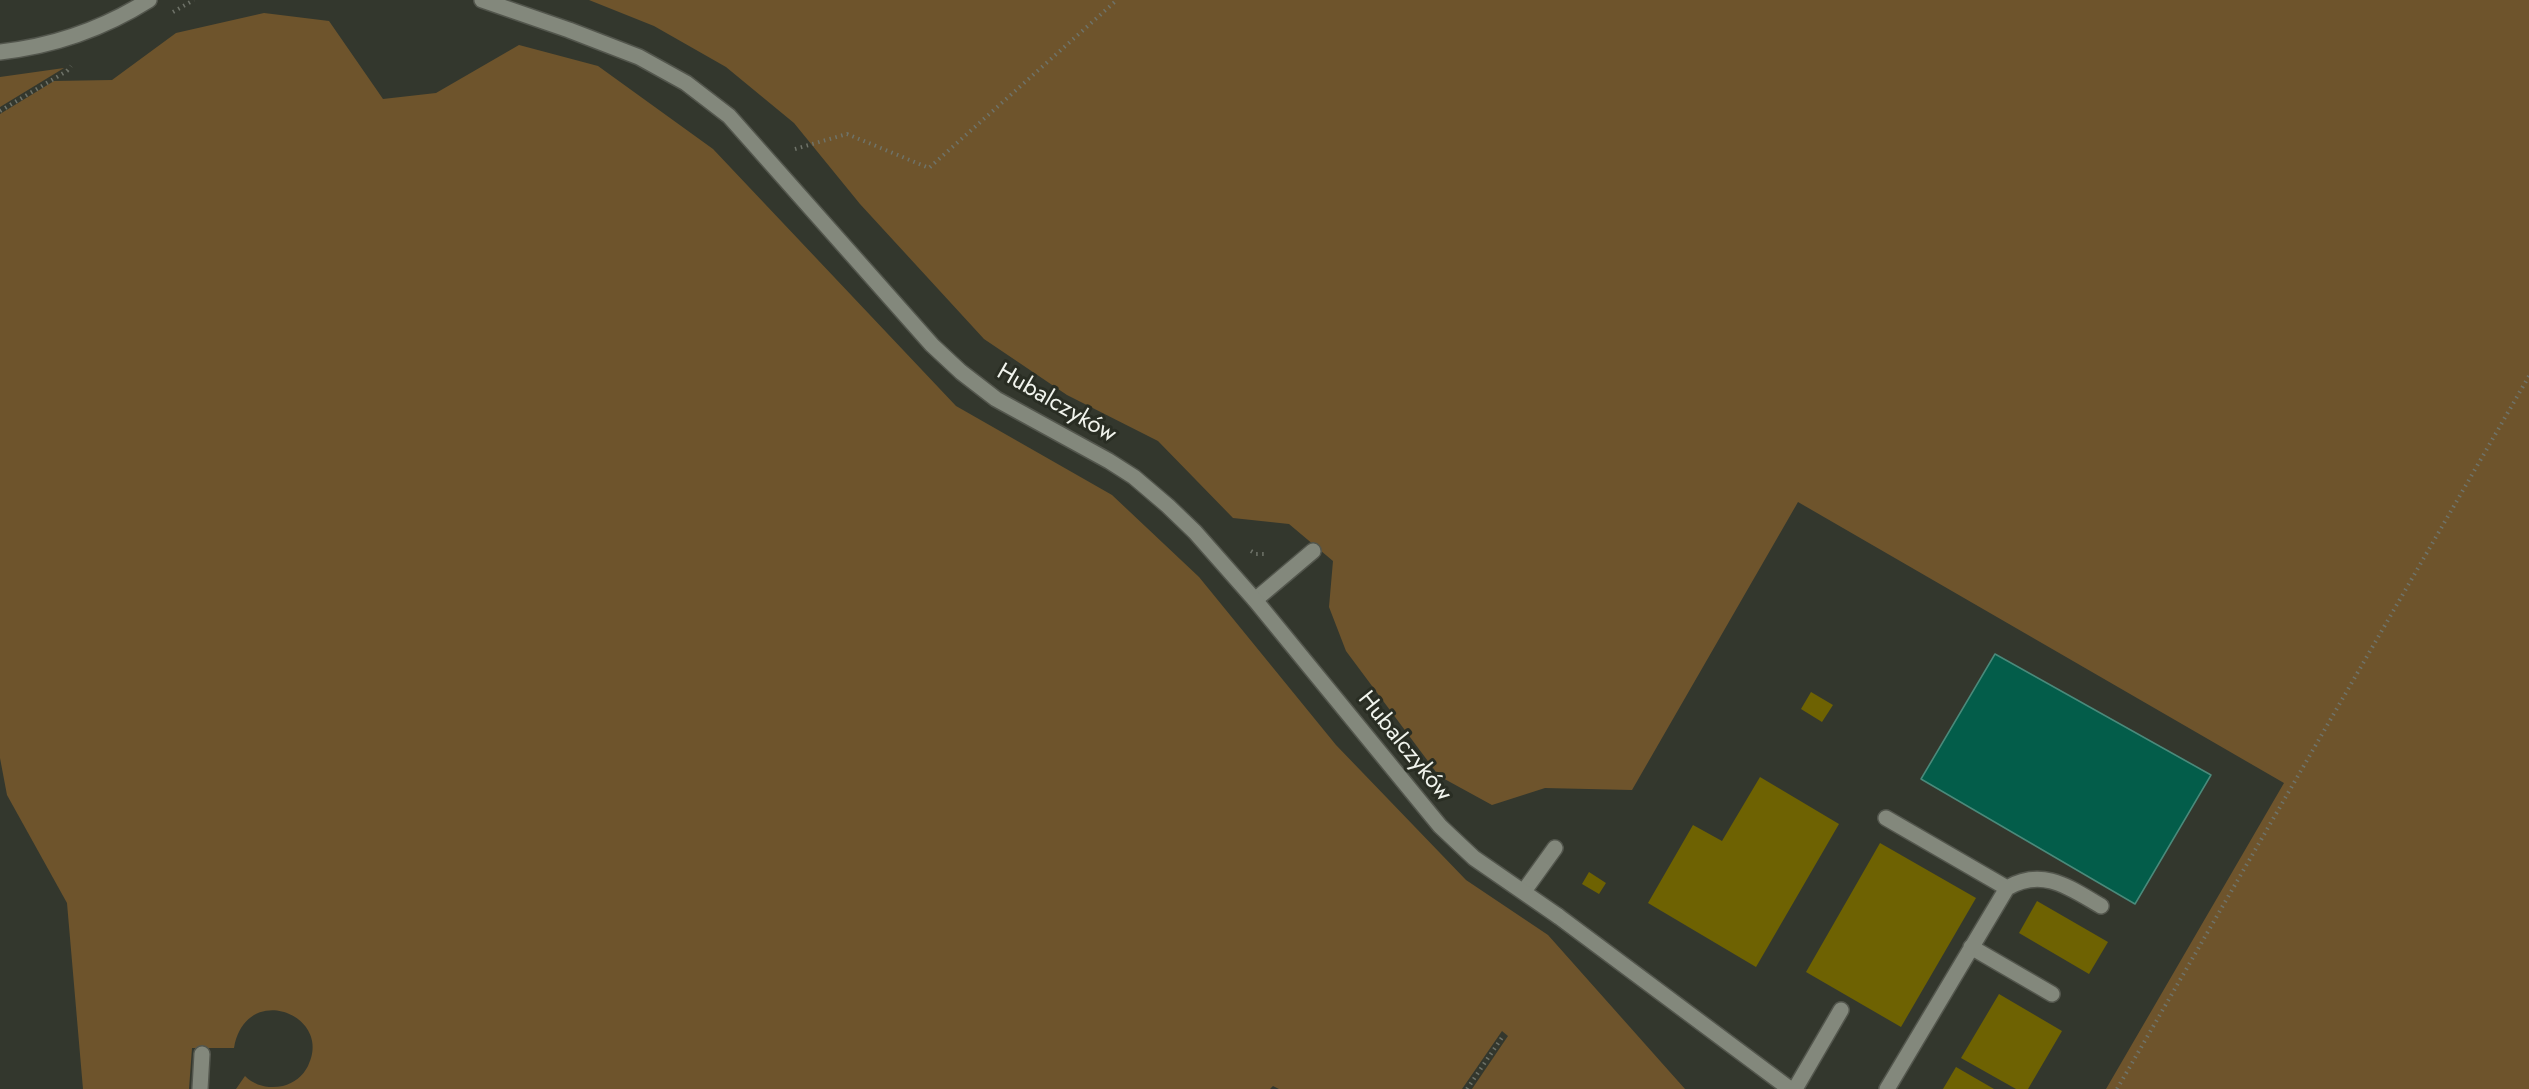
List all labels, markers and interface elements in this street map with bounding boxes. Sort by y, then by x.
street label: Hubalczyków [991,358,1121,450]
street label: Hubalczyków [1351,686,1457,808]

